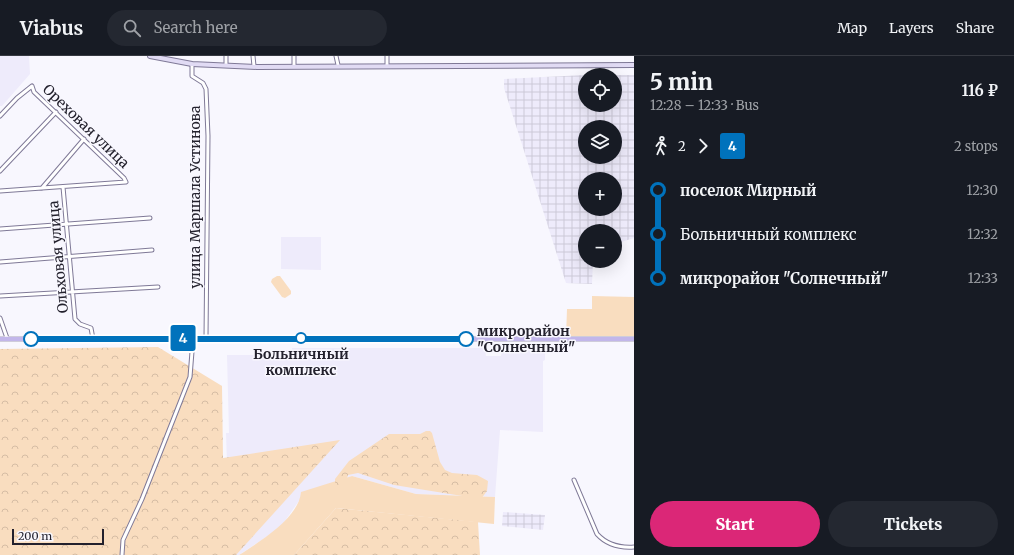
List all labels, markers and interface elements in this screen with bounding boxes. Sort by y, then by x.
search box [107,10,387,46]
text: Viabus [20,16,83,40]
icon: search [121,17,143,39]
text: Search here [153,18,238,37]
text: Map [837,19,867,37]
text: Layers [889,19,934,37]
text: Share [956,19,994,37]
map controls [578,68,622,268]
button: locate [578,68,622,112]
text: 5 min [650,68,713,96]
street label: Ореховая улица [39,80,133,172]
text: 116 ₽ [961,81,998,100]
text: 12:28 – 12:33 · Bus [650,97,759,114]
street label: улица Маршала Устинова [186,105,204,289]
button: layers [578,120,622,164]
icon: walk [650,135,672,157]
icon: forward [692,135,714,157]
text: 4 [728,137,737,155]
text: 2 [678,138,686,155]
text: 2 stops [954,138,998,155]
button: + [578,172,622,216]
text: поселок Мирный [680,181,817,200]
text: 12:30 [966,182,998,199]
street label: Ольховая улица [44,200,72,314]
button: − [578,224,622,268]
text: Больничный комплекс [680,225,857,244]
text: 12:32 [967,226,998,243]
text: микрорайон "Солнечный" [680,269,888,288]
text: 12:33 [968,270,998,287]
place label: микрорайон "Солнечный" [477,322,575,356]
line badge: 4 [170,325,196,351]
text: 4 [179,329,187,347]
unlabelled marker [23,331,39,347]
marker: микрорайон "Солнечный" [458,331,474,347]
marker: Больничный комплекс [295,332,307,344]
place label: Больничный комплекс [253,345,349,379]
button: Start [650,501,820,547]
button: Tickets [828,501,998,547]
scale bar [12,527,104,546]
text: 200 m [18,529,52,543]

